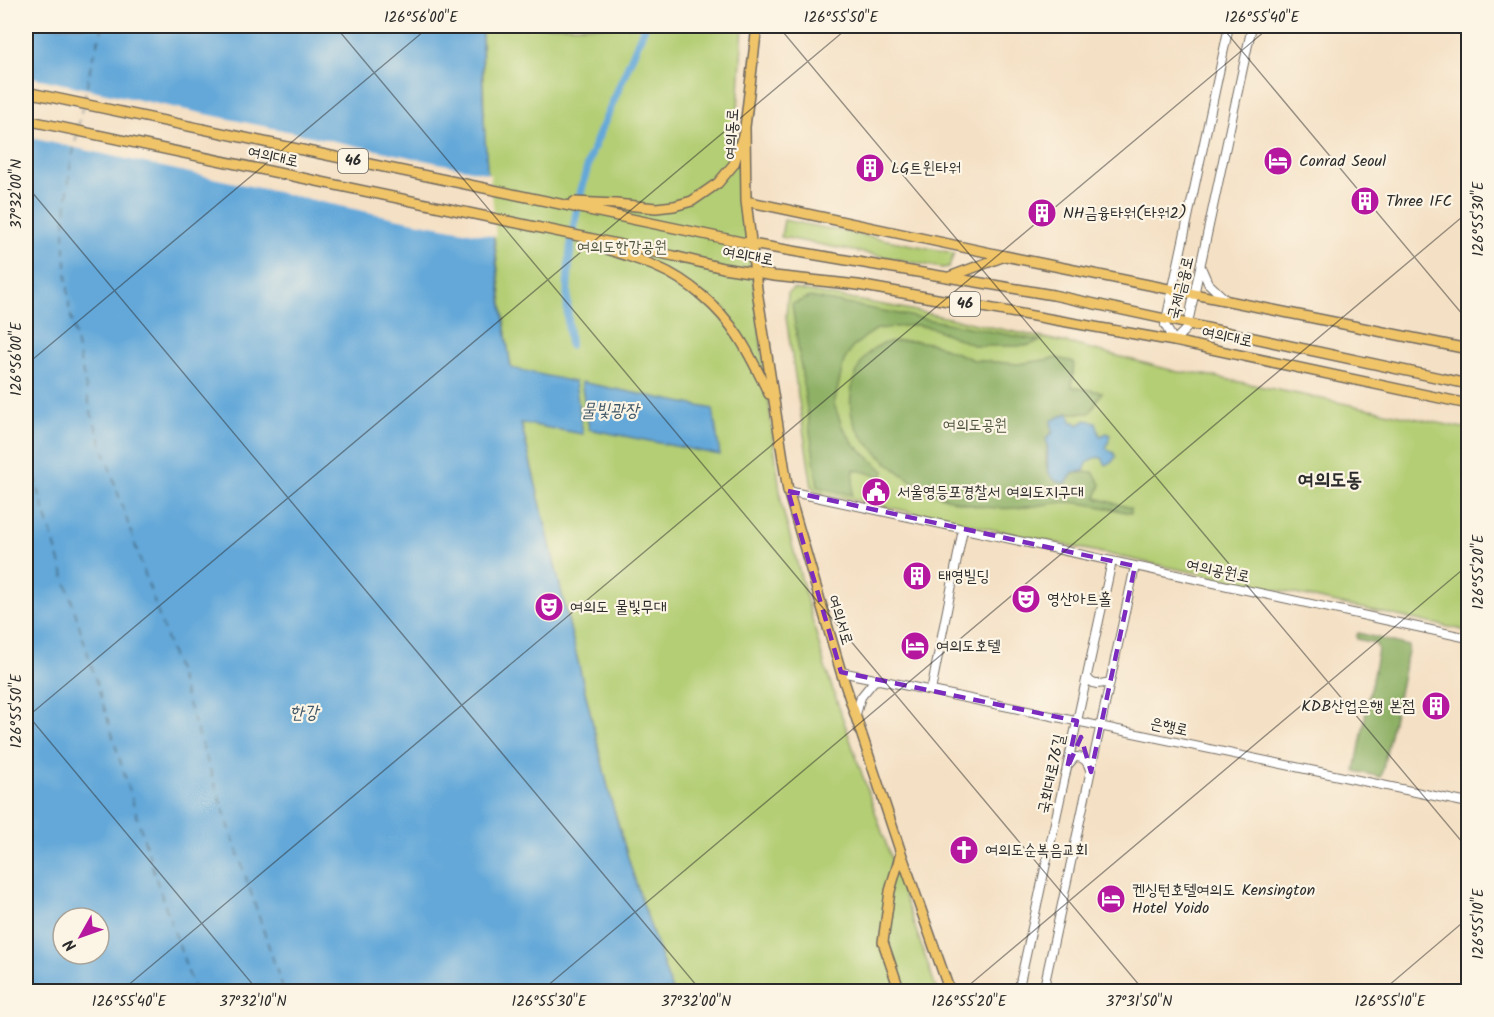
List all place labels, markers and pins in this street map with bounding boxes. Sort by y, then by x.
hotel icon: Conrad Seoul [1262,145,1294,177]
place label: Conrad Seoul [1299,149,1386,174]
building icon: LG트윈타워 [854,152,886,184]
place label: LG트윈타워 [891,156,961,181]
building icon: Three IFC [1349,185,1381,217]
place label: Three IFC [1386,189,1452,214]
building icon: NH금융타워(타워2) [1026,197,1058,229]
place label: NH금융타워(타워2) [1063,201,1187,226]
public building icon: 서울영등포경찰서 여의도지구대 [860,476,892,508]
place label: 서울영등포경찰서 여의도지구대 [897,480,1084,505]
building icon: 태영빌딩 [901,560,933,592]
place label: 태영빌딩 [938,564,990,589]
theatre icon: 영산아트홀 [1010,583,1042,615]
place label: 영산아트홀 [1047,587,1112,612]
theatre icon: 여의도 물빛무대 [533,591,565,623]
place label: 여의도 물빛무대 [570,595,667,620]
hotel icon: 여의도호텔 [899,630,931,662]
place label: 여의도호텔 [936,634,1001,659]
building icon: KDB산업은행 본점 [1420,690,1452,722]
place label: KDB산업은행 본점 [1301,694,1415,719]
church icon: 여의도순복음교회 [948,834,980,866]
place label: 여의도순복음교회 [985,838,1088,863]
place label: 켄싱턴호텔여의도 Kensington Hotel Yoido [1132,878,1315,921]
hotel icon: 켄싱턴호텔여의도 Kensington Hotel Yoido [1095,883,1127,915]

